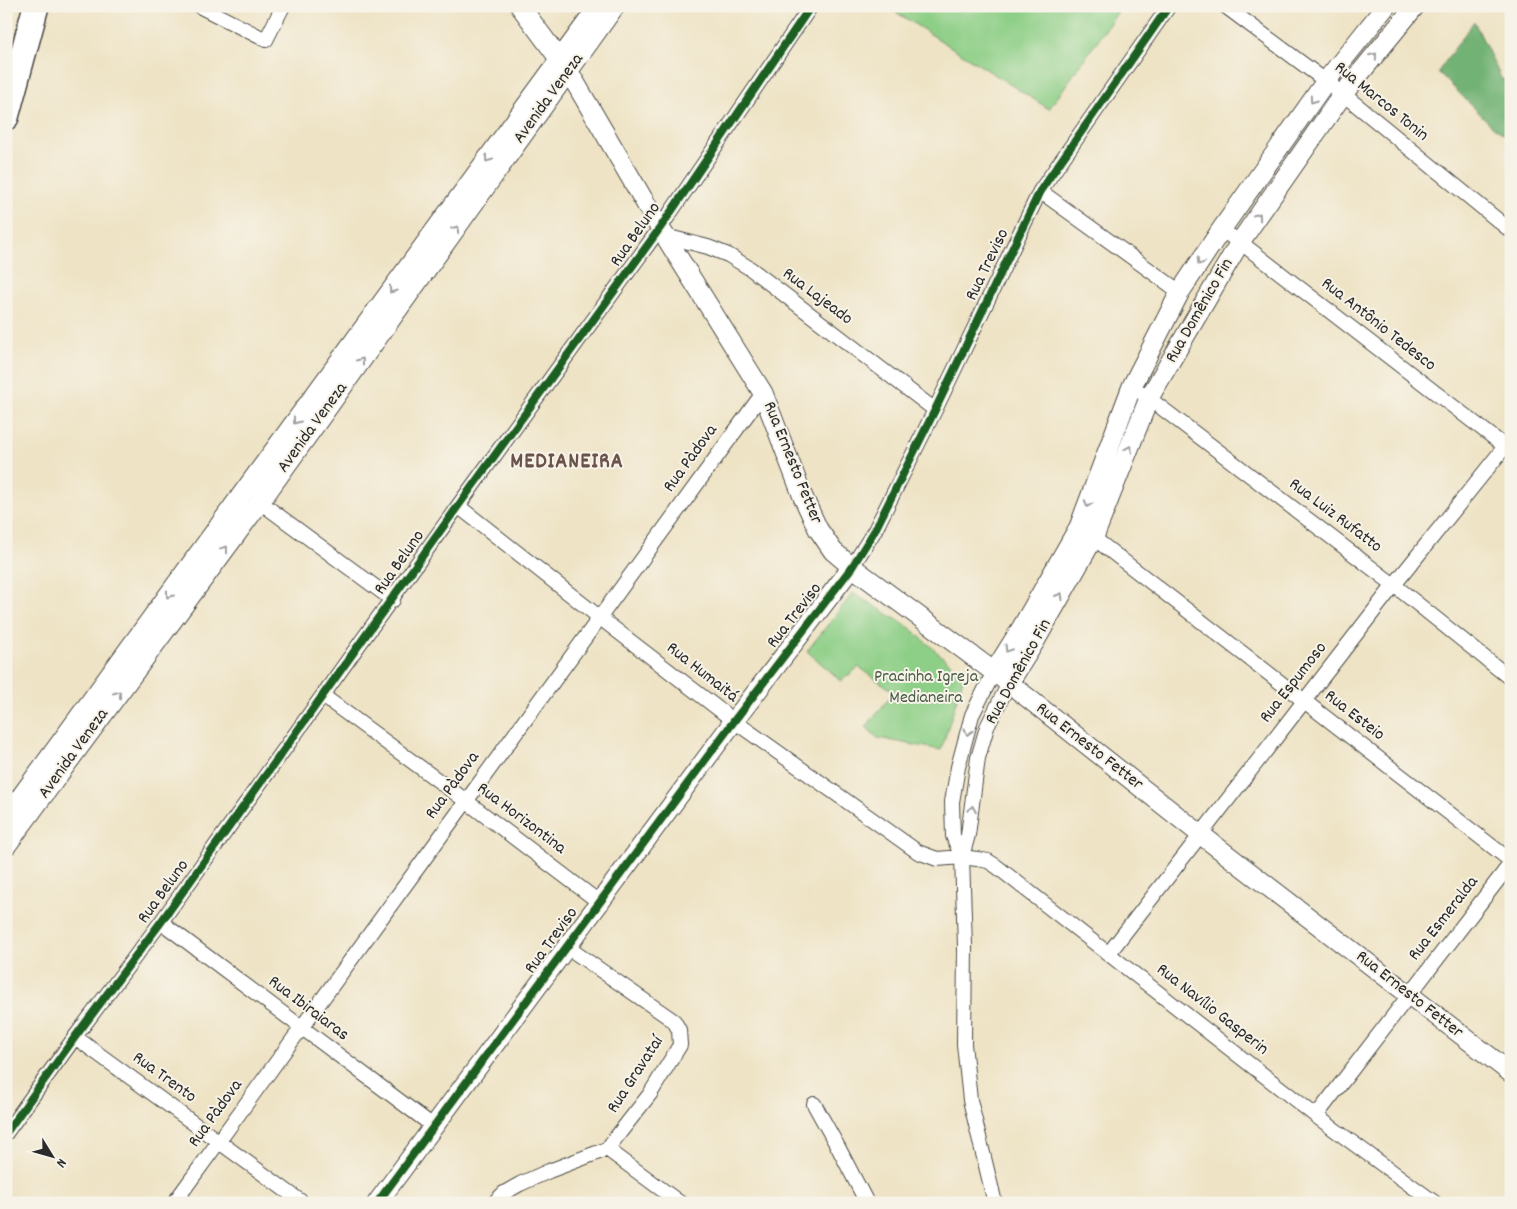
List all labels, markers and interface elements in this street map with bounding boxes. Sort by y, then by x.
street label: Avenida Veneza [508,48,591,149]
one-way arrow [1369,53,1377,62]
street label: Rua Marcos Tonin [1328,56,1434,148]
one-way arrow [1310,94,1319,104]
one-way arrow [485,153,494,163]
street label: Rua Beluno [605,198,667,272]
one-way arrow [1252,212,1261,222]
one-way arrow [450,225,459,235]
street label: Rua Treviso [960,225,1016,305]
street label: Rua Domênico Fin [1160,254,1240,368]
one-way arrow [1197,256,1206,265]
street label: Rua Lajeado [777,262,857,332]
street label: Rua Antônio Tedesco [1315,272,1441,378]
one-way arrow [389,284,398,294]
one-way arrow [355,357,364,367]
street label: Avenida Veneza [272,377,355,478]
street label: Rua Ernesto Fetter [756,398,828,528]
one-way arrow [293,415,302,425]
street label: Rua Pàdova [658,419,725,498]
one-way arrow [1123,445,1133,454]
district label: MEDIANEIRA [510,447,624,478]
street label: Rua Luiz Rufatto [1283,473,1387,559]
one-way arrow [1084,499,1094,508]
street label: Rua Beluno [369,526,431,600]
one-way arrow [219,545,228,555]
street label: Rua Treviso [761,578,829,654]
one-way arrow [166,589,175,599]
one-way arrow [1054,592,1064,601]
street label: Rua Domênico Fin [980,615,1058,729]
street label: Rua Humaitá [660,637,744,709]
street label: Rua Espumoso [1254,637,1334,729]
one-way arrow [1004,644,1014,653]
park label: Pracinha Igreja Medianeira [874,665,979,711]
street label: Rua Esteio [1318,684,1390,748]
one-way arrow [112,690,121,700]
street label: Rua Ernesto Fetter [1030,697,1148,797]
street label: Avenida Veneza [33,703,116,804]
one-way arrow [963,728,973,736]
street label: Rua Pàdova [420,746,487,825]
street label: Rua Horizontina [471,777,571,861]
one-way arrow [966,805,976,814]
street label: Rua Beluno [132,855,196,929]
street label: Rua Esmeralda [1403,871,1485,967]
street label: Rua Treviso [519,902,585,980]
street label: Rua Ernesto Fetter [1350,945,1468,1045]
street label: Rua Navílio Gasperin [1150,958,1274,1062]
street label: Rua Ibiraiaras [262,970,354,1048]
street label: Rua Gravataí [602,1030,671,1119]
street label: Rua Trento [127,1046,201,1110]
street label: Rua Pàdova [183,1074,250,1153]
north arrow [28,1132,78,1182]
text: N [51,1154,71,1171]

